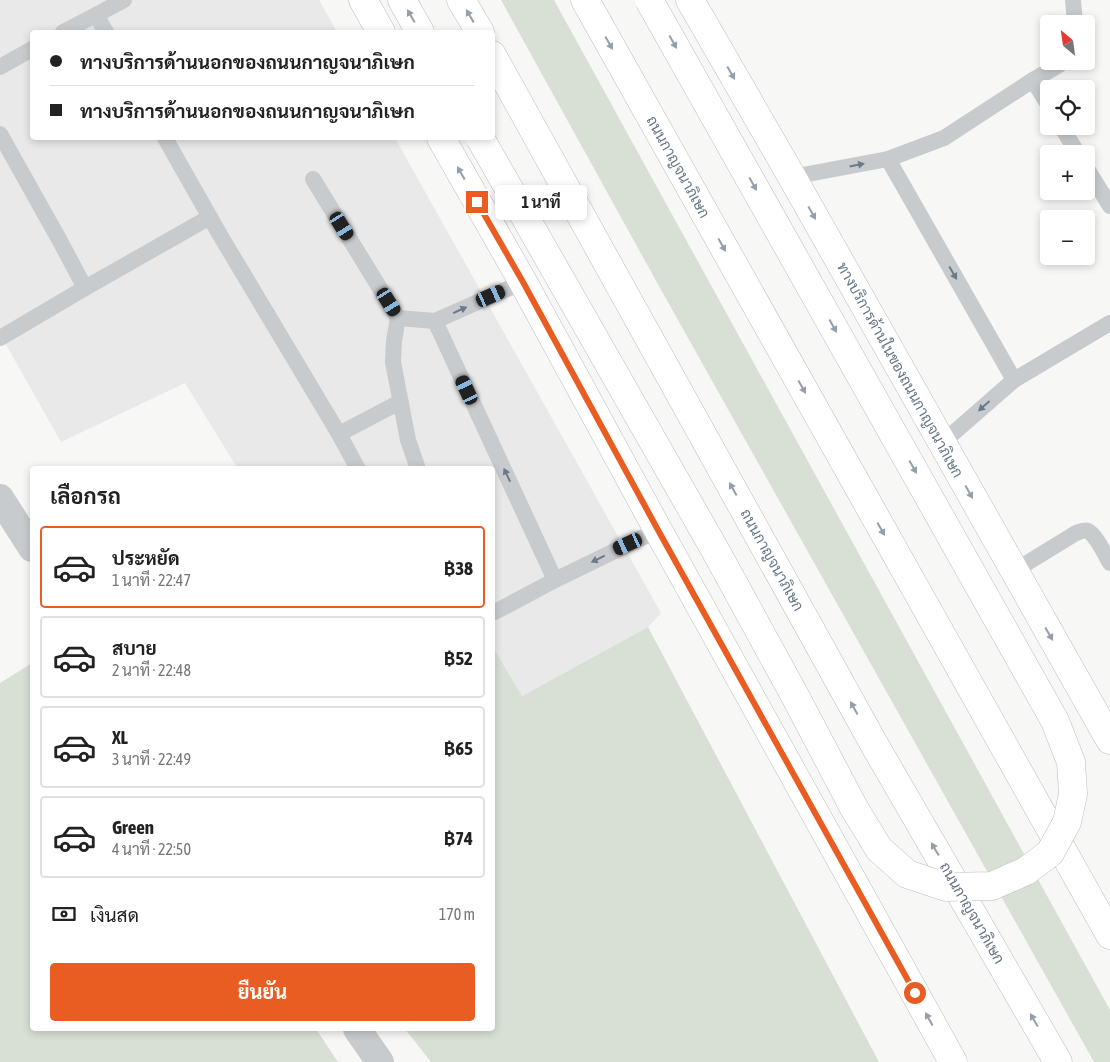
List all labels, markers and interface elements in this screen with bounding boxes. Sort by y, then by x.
one-way arrow [407,9,415,24]
one-way arrow [466,10,475,23]
north arrow [1040,15,1095,70]
map controls [1040,15,1095,265]
one-way arrow [669,35,677,50]
one-way arrow [604,36,613,49]
text: ทางบริการด้านนอกของถนนกาญจนาภิเษก [80,51,415,73]
one-way arrow [727,66,736,79]
button: locate [1040,80,1095,135]
text: ทางบริการด้านนอกของถนนกาญจนาภิเษก [80,100,415,122]
street label: ถนนกาญจนาภิเษก [642,113,714,221]
button: + [1040,145,1095,200]
one-way arrow [850,161,866,169]
one-way arrow [456,166,465,179]
one-way arrow [749,177,757,191]
callout: 1 นาที [494,184,587,220]
route end [466,191,488,213]
text: 1 นาที [521,193,561,211]
one-way arrow [808,207,817,220]
car [327,209,356,243]
button: − [1040,210,1095,265]
one-way arrow [718,239,727,252]
street label: ทางบริการด้านในของถนนกาญจนาภิเษก [833,259,968,481]
one-way arrow [949,266,957,281]
car [474,283,507,309]
car [374,285,403,319]
one-way arrow [453,305,467,313]
one-way arrow [828,319,837,332]
car [453,373,480,407]
one-way arrow [798,380,806,394]
one-way arrow [977,401,990,412]
one-way arrow [908,460,917,474]
one-way arrow [503,468,511,482]
one-way arrow [729,482,737,497]
text: เลือกรถ [50,483,121,509]
one-way arrow [965,486,974,499]
street label: ถนนกาญจนาภิเษก [736,506,808,614]
one-way arrow [877,522,886,535]
car [611,531,644,557]
icon: car [52,545,97,590]
text: ประหยัด [112,547,180,569]
one-way arrow [591,555,605,563]
text: ฿38 [444,557,473,579]
text: 1 นาที · 22:47 [112,571,191,589]
one-way arrow [1045,627,1054,640]
icon: car [52,635,97,680]
text: สบาย [112,637,157,659]
text: ฿52 [444,647,473,669]
text: 2 นาที · 22:48 [112,661,191,679]
one-way arrow [850,701,858,715]
icon: car [52,725,97,770]
text: XL [112,726,128,748]
text: ฿65 [444,737,473,759]
text: 3 นาที · 22:49 [112,750,191,768]
icon: car [52,815,97,860]
text: Green [112,816,154,838]
text: ฿74 [444,827,473,849]
text: 4 นาที · 22:50 [112,840,191,858]
one-way arrow [930,842,939,856]
street label: ถนนกาญจนาภิเษก [936,859,1008,967]
icon: cash [50,900,78,928]
text: เงินสด [90,904,139,926]
text: 170 m [439,905,475,923]
button: ยืนยัน [50,963,475,1021]
route start [904,982,926,1004]
one-way arrow [925,1012,933,1027]
one-way arrow [1029,1013,1038,1026]

